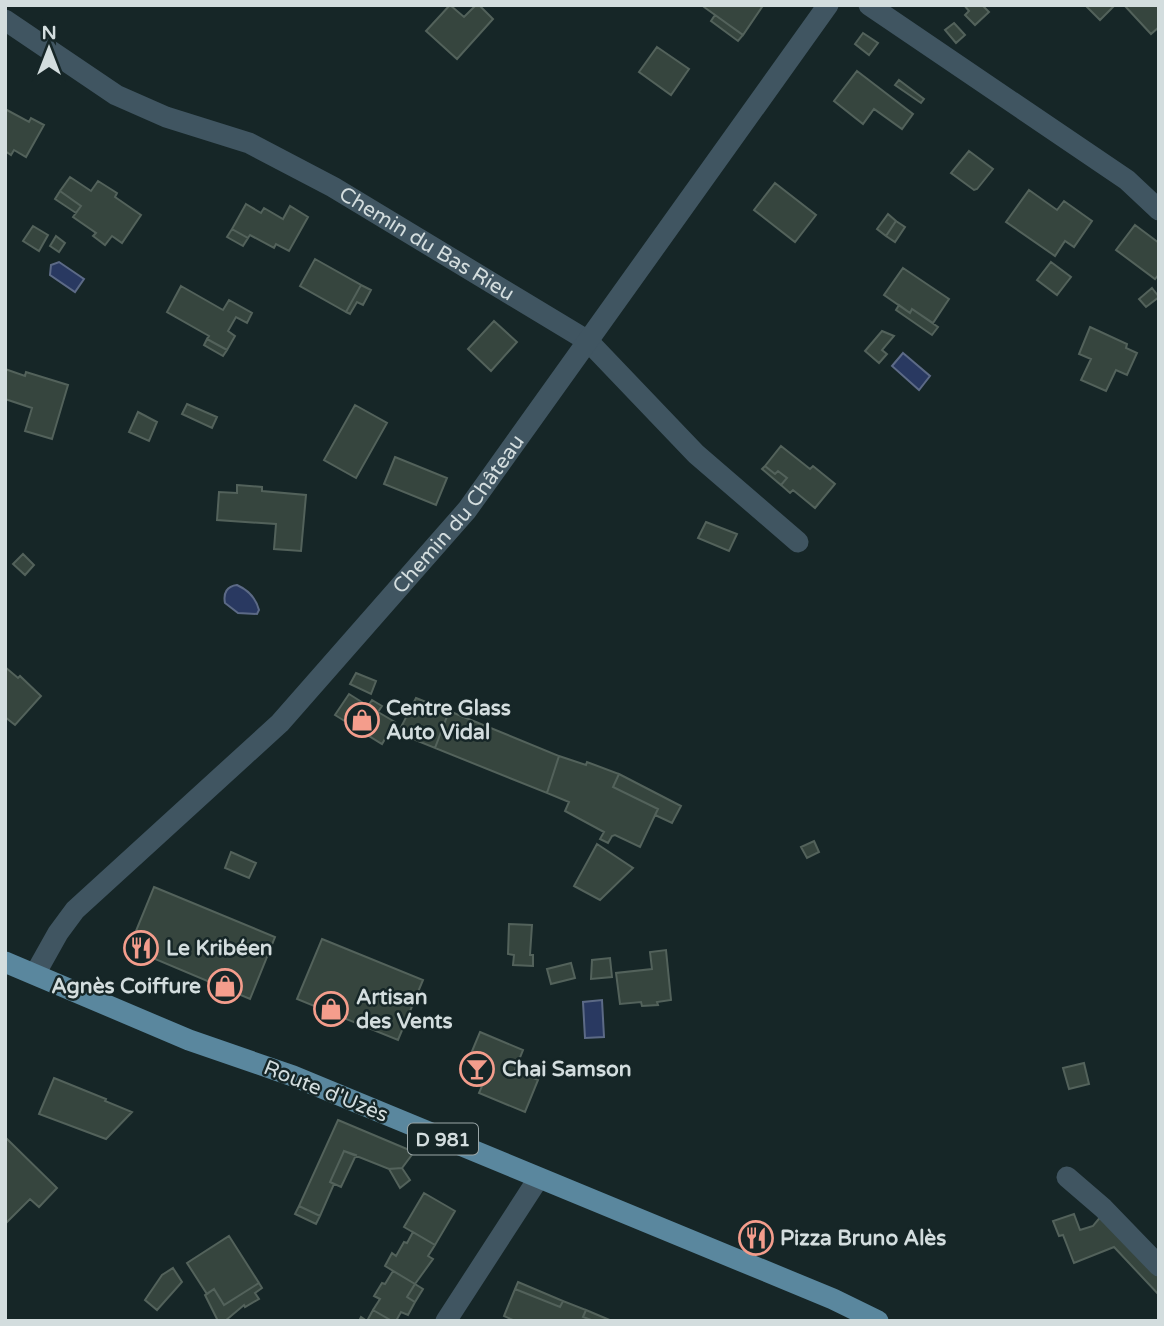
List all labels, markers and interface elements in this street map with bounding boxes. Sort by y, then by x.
north arrow [14,14,84,84]
text: N [41,22,57,44]
street label: Chemin du Bas Rieu [334,182,519,307]
street label: Chemin du Château [387,430,530,599]
place label: Centre Glass Auto Vidal [386,696,511,745]
shop icon: Centre Glass Auto Vidal [343,701,381,739]
restaurant icon: Le Kribéen [122,929,160,967]
place label: Le Kribéen [166,936,273,961]
shop icon: Agnès Coiffure [206,967,244,1005]
place label: Agnès Coiffure [51,974,201,999]
place label: Artisan des Vents [356,985,453,1034]
shop icon: Artisan des Vents [312,990,350,1028]
bar icon: Chai Samson [458,1050,496,1088]
street label: Route d'Uzès [260,1055,392,1128]
place label: Chai Samson [502,1057,632,1082]
road number: D 981 [408,1124,478,1154]
restaurant icon: Pizza Bruno Alès [737,1219,775,1257]
place label: Pizza Bruno Alès [780,1226,946,1251]

